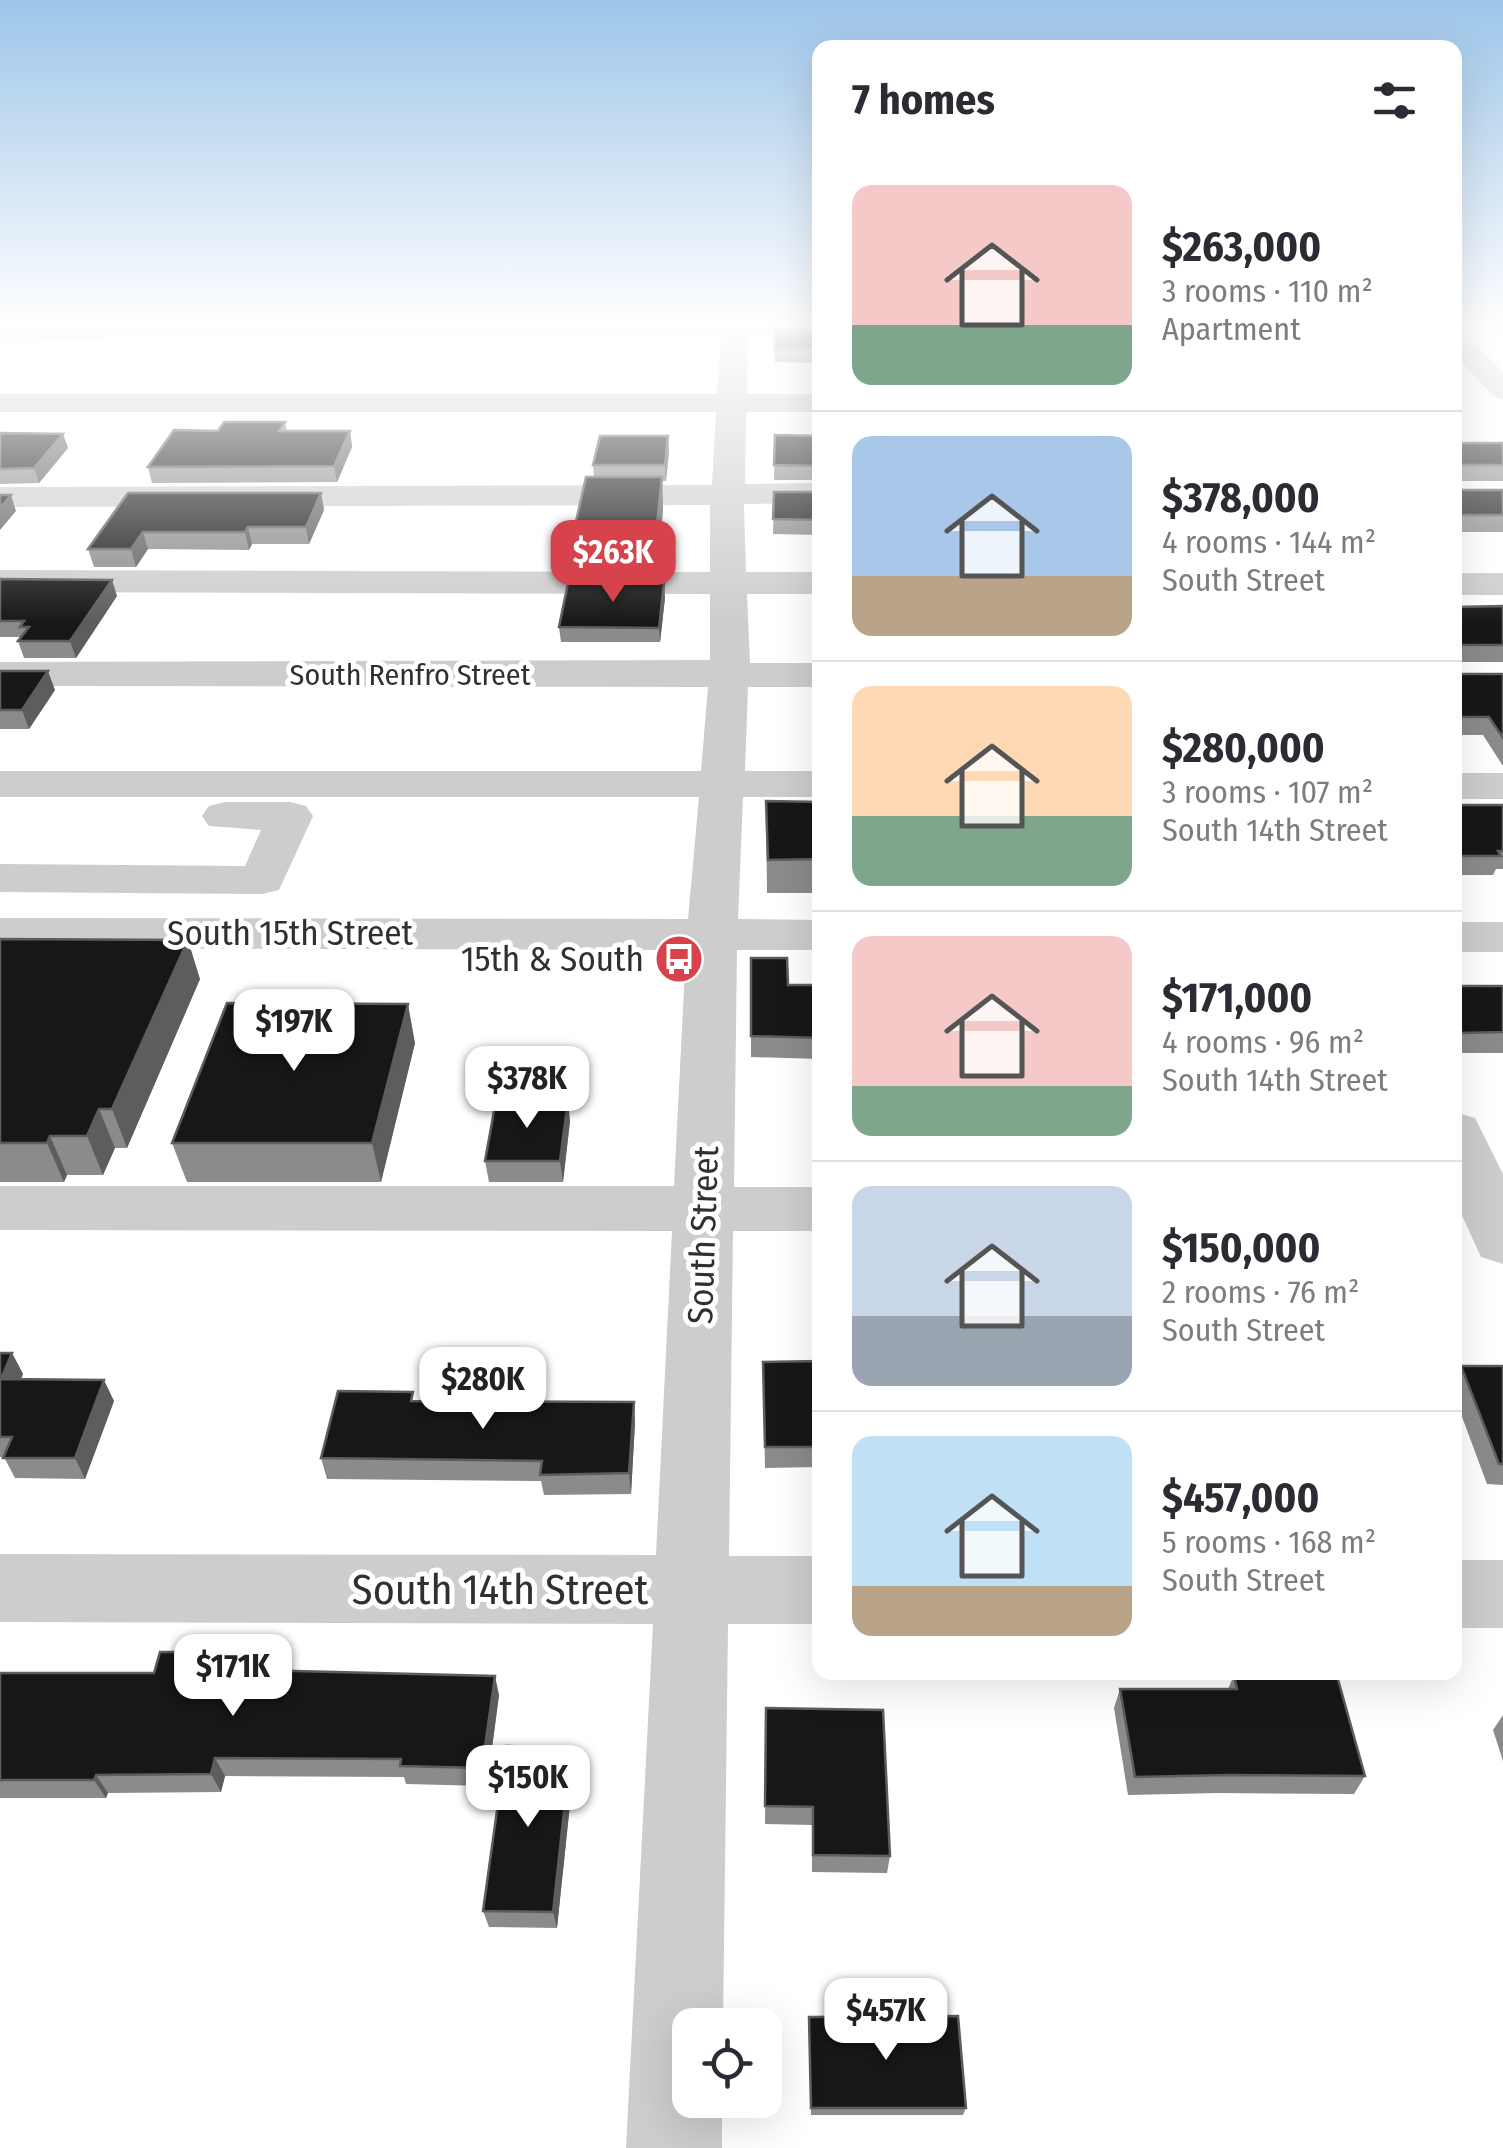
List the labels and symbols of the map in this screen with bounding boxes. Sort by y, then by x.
pin: $263K [543,520,683,605]
street label: South Renfro Street [290,657,531,693]
street label: South 15th Street [167,912,413,954]
bus stop icon: 15th & South [653,933,705,985]
place label: 15th & South [461,938,644,980]
pin: $197K [224,989,364,1074]
pin: $378K [457,1046,597,1131]
street label: South Street [679,1145,727,1325]
pin: $280K [413,1347,553,1432]
street label: South 14th Street [352,1565,648,1615]
pin: $171K [163,1634,303,1719]
pin: $150K [458,1745,598,1830]
pin: $457K [816,1978,956,2063]

